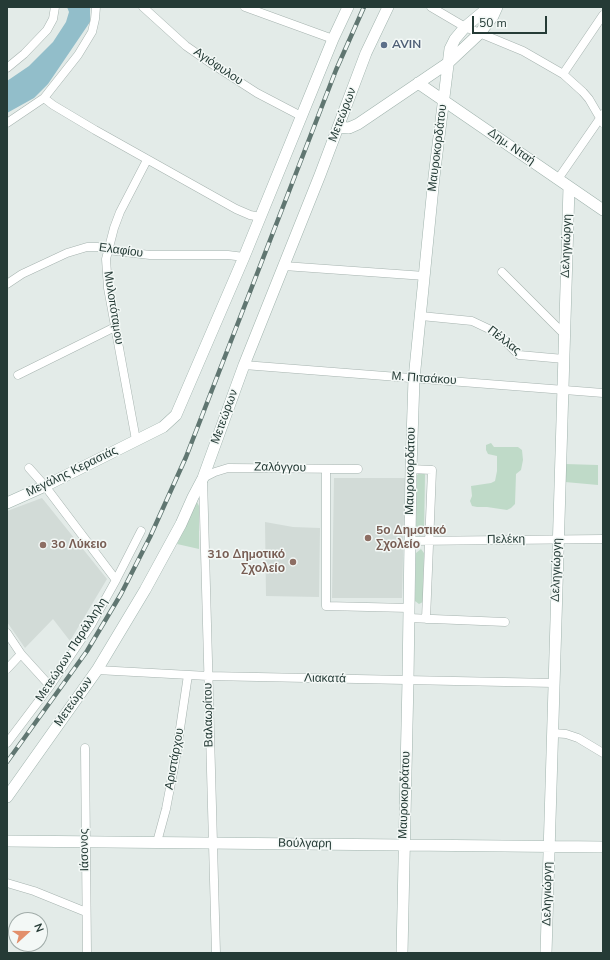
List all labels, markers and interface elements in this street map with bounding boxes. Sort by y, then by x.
scale bar [474,8,549,34]
text: 50 m [479,15,507,31]
place label: AVIN [392,38,421,52]
marker: AVIN [379,40,389,50]
street label: Αγιόφυλου [191,45,245,89]
street label: Μετεώρων [326,86,360,144]
street label: Μαυροκορδάτου [426,104,450,192]
street label: Δημ. Νταή [484,125,538,169]
street label: Δεληγιώργη [559,214,575,278]
street label: Ελαφίου [98,241,144,261]
street label: Μυλοπόταμου [100,270,126,346]
street label: Πέλλας [484,323,524,359]
street label: Μ. Πιτσάκου [391,370,457,388]
street label: Μετεώρων [208,388,242,446]
street label: Μαυροκορδάτου [403,427,419,515]
street label: Μεγάλης Κερασιάς [24,444,120,500]
street label: Ζαλόγγου [254,460,306,476]
place label: 5ο Δημοτικό Σχολείο [376,524,446,552]
street label: Πελέκη [487,532,525,548]
marker: 5ο Δημοτικό Σχολείο [363,533,373,543]
place label: 3ο Λύκειο [51,538,107,552]
street label: Δεληγιώργη [549,538,565,602]
marker: 3ο Λύκειο [38,540,48,550]
place label: 31ο Δημοτικό Σχολείο [208,548,285,576]
marker: 31ο Δημοτικό Σχολείο [288,557,298,567]
street label: Μετεώρων Παράλληλη [33,595,111,705]
street label: Λιακατά [304,671,346,687]
street label: Μετεώρων [52,675,96,729]
street label: Βαλαωρίτου [201,683,217,747]
street label: Αριστάρχου [162,727,188,791]
street label: Μαυροκορδάτου [396,751,414,839]
street label: Ιάσονος [77,828,93,872]
street label: Βούλγαρη [278,836,332,852]
street label: Δεληγιώργη [540,862,556,926]
north arrow [8,912,48,952]
text: N [30,921,47,934]

